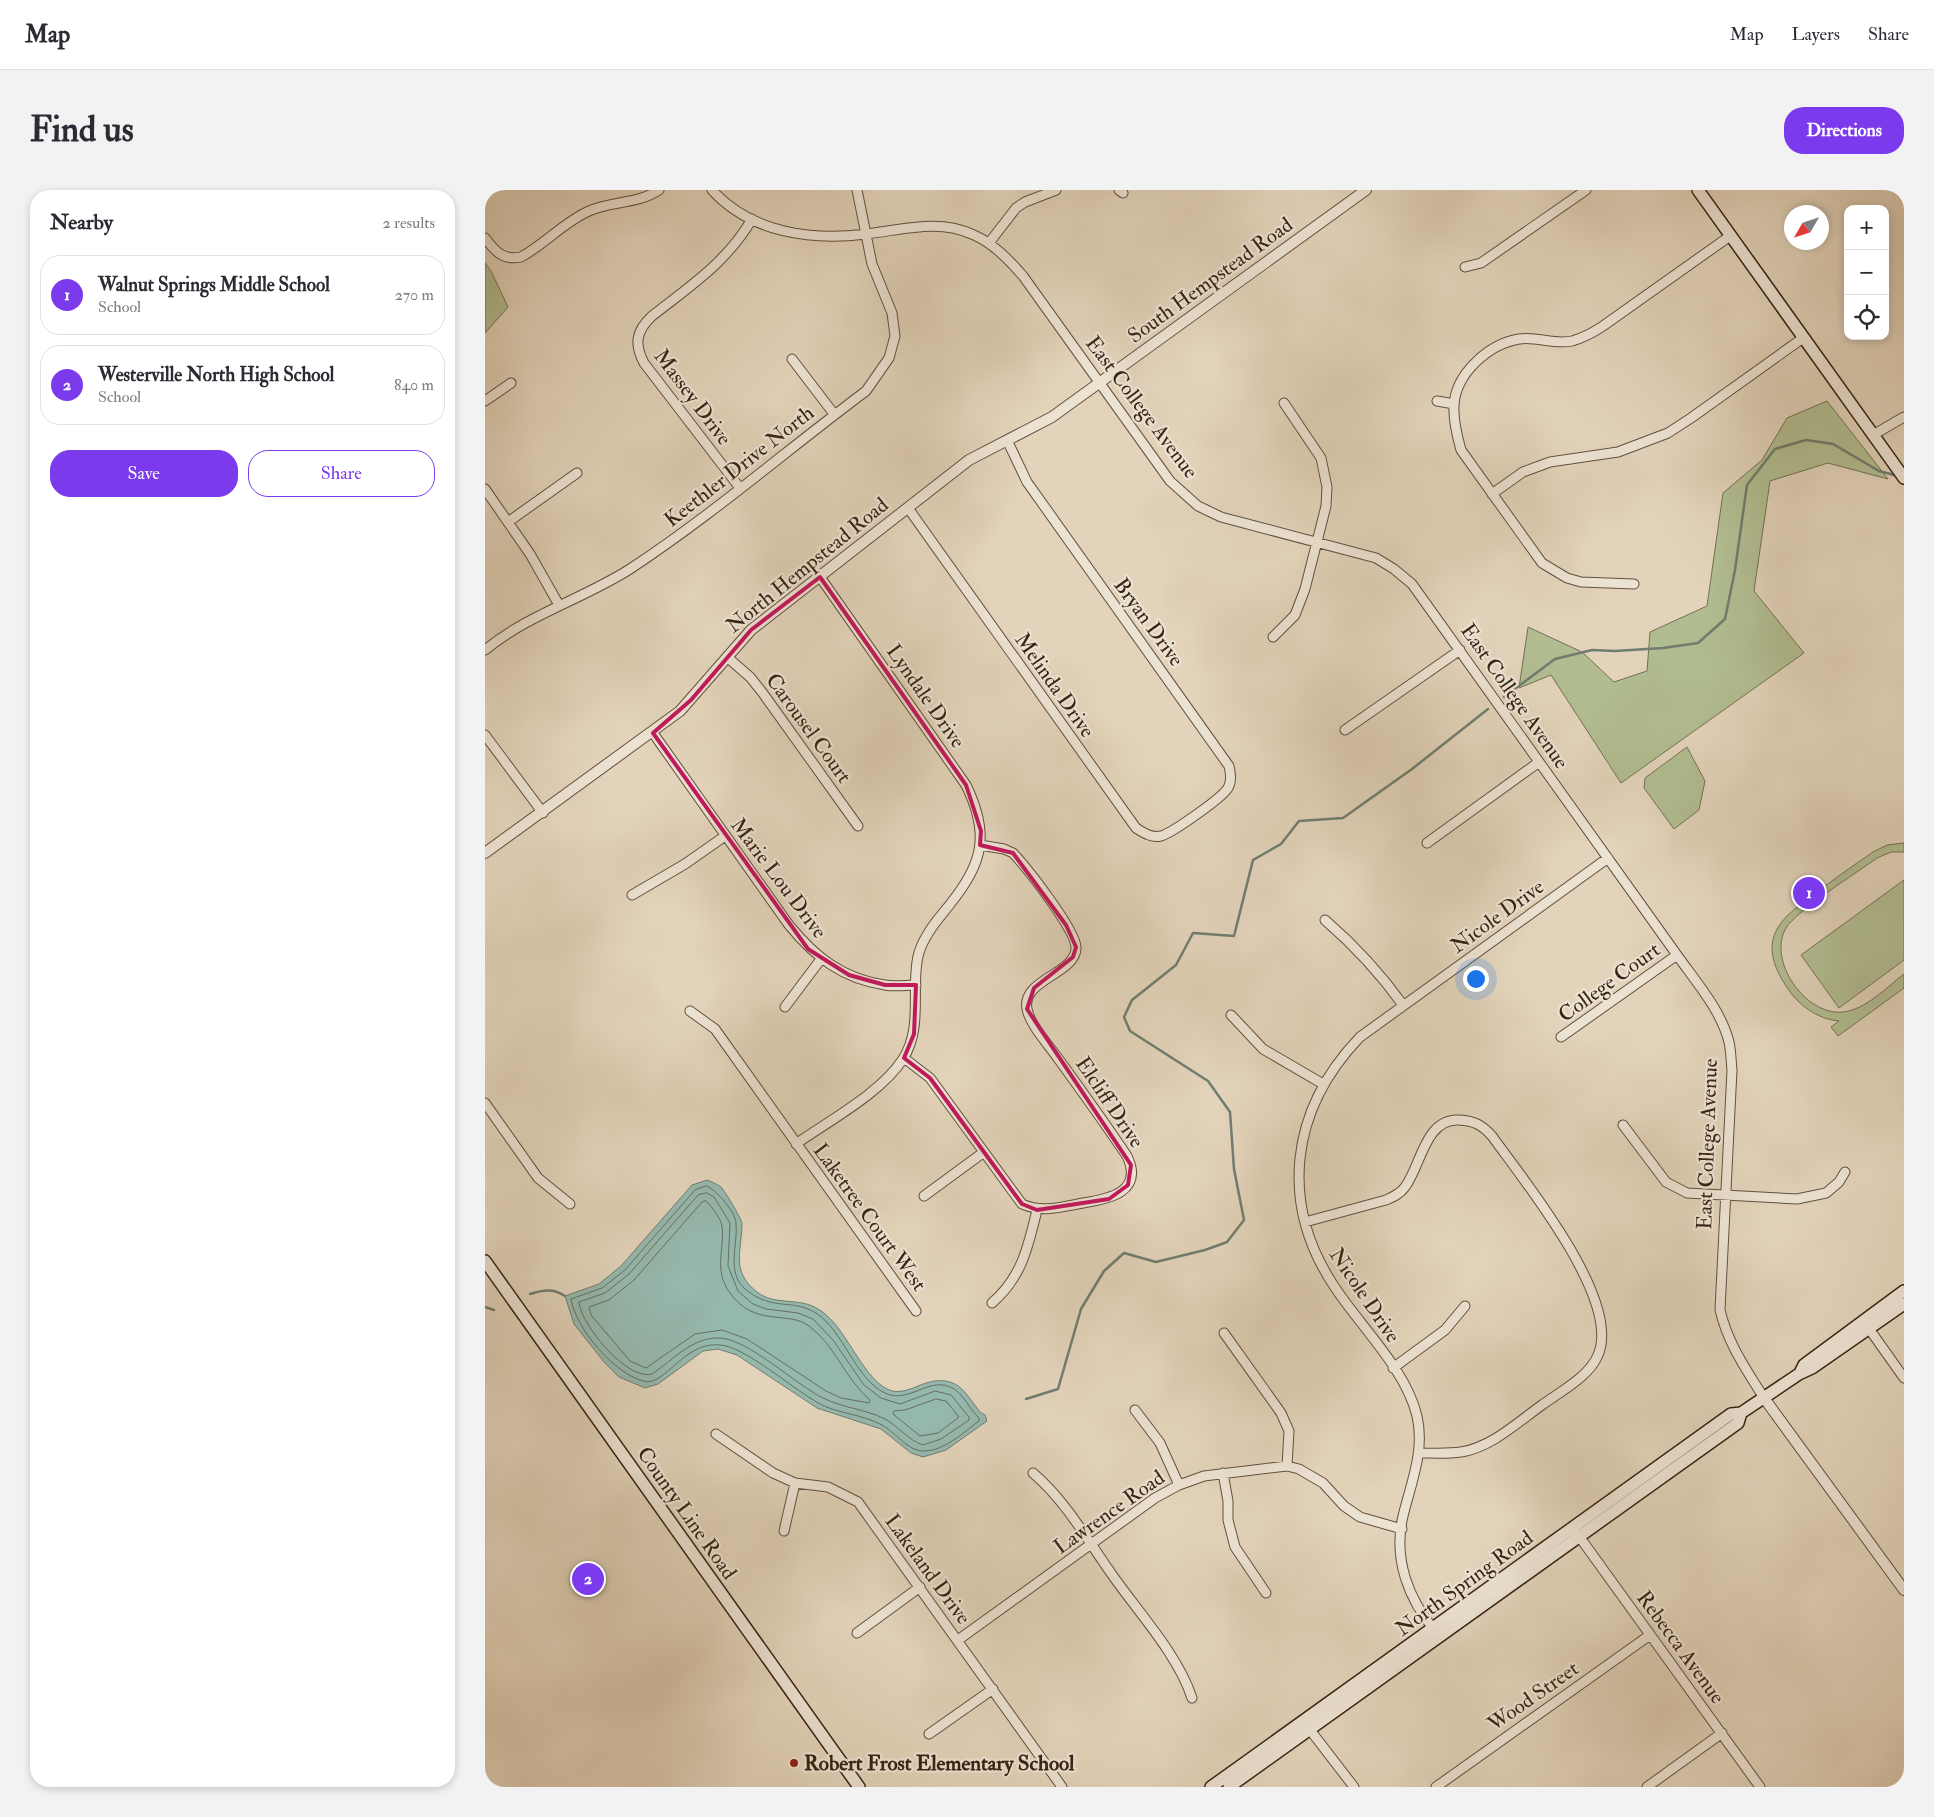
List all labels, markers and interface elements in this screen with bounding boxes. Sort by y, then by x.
text: Map [25,19,70,50]
text: Map [1730,23,1764,46]
text: Layers [1792,23,1840,46]
text: Share [1868,23,1909,46]
button: Directions [1784,107,1904,154]
text: Find us [30,108,134,152]
north arrow [1784,205,1829,250]
map controls [1844,205,1889,340]
button: + [1844,205,1889,250]
text: Nearby [50,209,113,236]
street label: South Hempstead Road [1122,211,1299,349]
text: 2 results [382,213,435,233]
button: − [1844,250,1889,295]
text: Walnut Springs Middle School [98,273,330,297]
text: 1 [64,285,70,305]
text: 270 m [395,285,434,305]
button: locate [1844,295,1889,340]
text: School [98,297,141,317]
street label: East College Avenue [1079,331,1204,484]
street label: Massey Drive [648,344,738,451]
text: Westerville North High School [98,363,334,387]
text: 2 [63,375,71,395]
text: 840 m [394,375,434,395]
text: School [98,387,141,407]
street label: Keethler Drive North [659,400,820,533]
button: Save [50,450,238,497]
button: Share [248,450,435,497]
street label: North Hempstead Road [721,491,894,639]
street label: Bryan Drive [1108,573,1190,672]
street label: East College Avenue [1454,618,1575,774]
street label: Melinda Drive [1009,628,1101,743]
street label: Lyndale Drive [880,639,971,754]
street label: Carousel Court [760,668,858,789]
street label: Marie Lou Drive [724,813,833,944]
street label: Nicole Drive [1445,873,1550,959]
pin: 1 [1793,874,1825,912]
street label: College Court [1553,936,1666,1028]
your location [1463,966,1489,992]
street label: Elcliff Drive [1069,1051,1150,1153]
street label: East College Avenue [1691,1058,1724,1230]
street label: Laketree Court West [807,1138,933,1297]
street label: Nicole Drive [1323,1242,1406,1348]
street label: County Line Road [631,1442,743,1586]
street label: Lawrence Road [1049,1464,1171,1561]
street label: Lakeland Drive [878,1509,977,1630]
street label: North Spring Road [1390,1524,1539,1642]
pin: 2 [572,1560,604,1598]
street label: Rebecca Avenue [1630,1585,1731,1709]
street label: Wood Street [1482,1655,1584,1738]
place label: Robert Frost Elementary School [804,1750,1075,1777]
marker: Robert Frost Elementary School [788,1757,800,1769]

